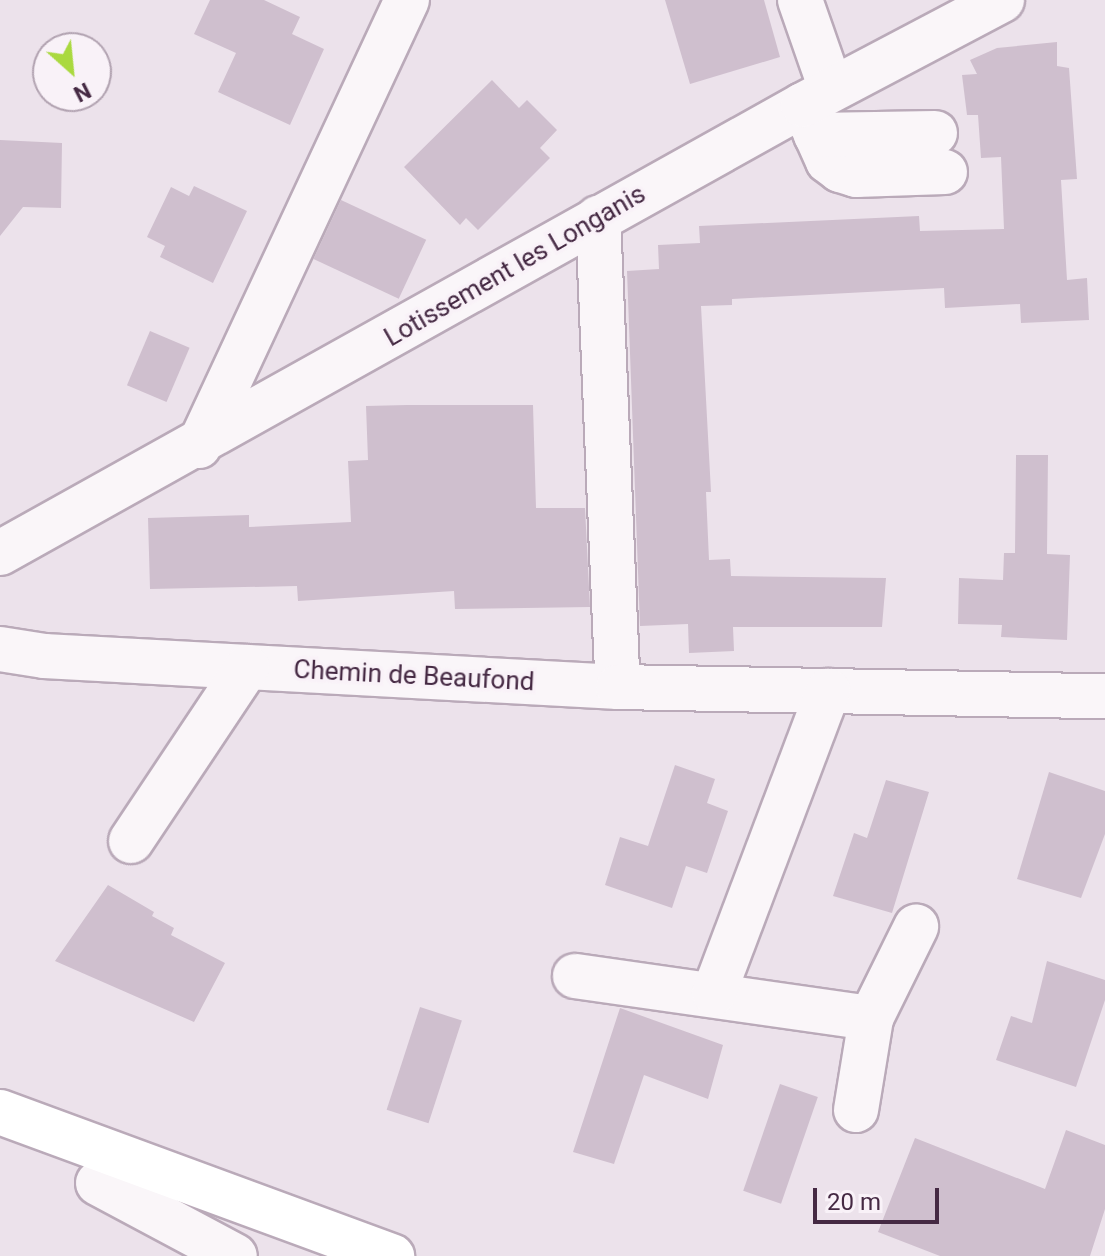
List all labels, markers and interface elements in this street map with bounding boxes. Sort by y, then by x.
north arrow [32,32,112,112]
text: N [70,77,95,107]
street label: Lotissement les Longanis [379,178,651,354]
street label: Chemin de Beaufond [293,654,535,698]
scale bar [817,1172,943,1222]
text: 20 m [827,1188,881,1216]

